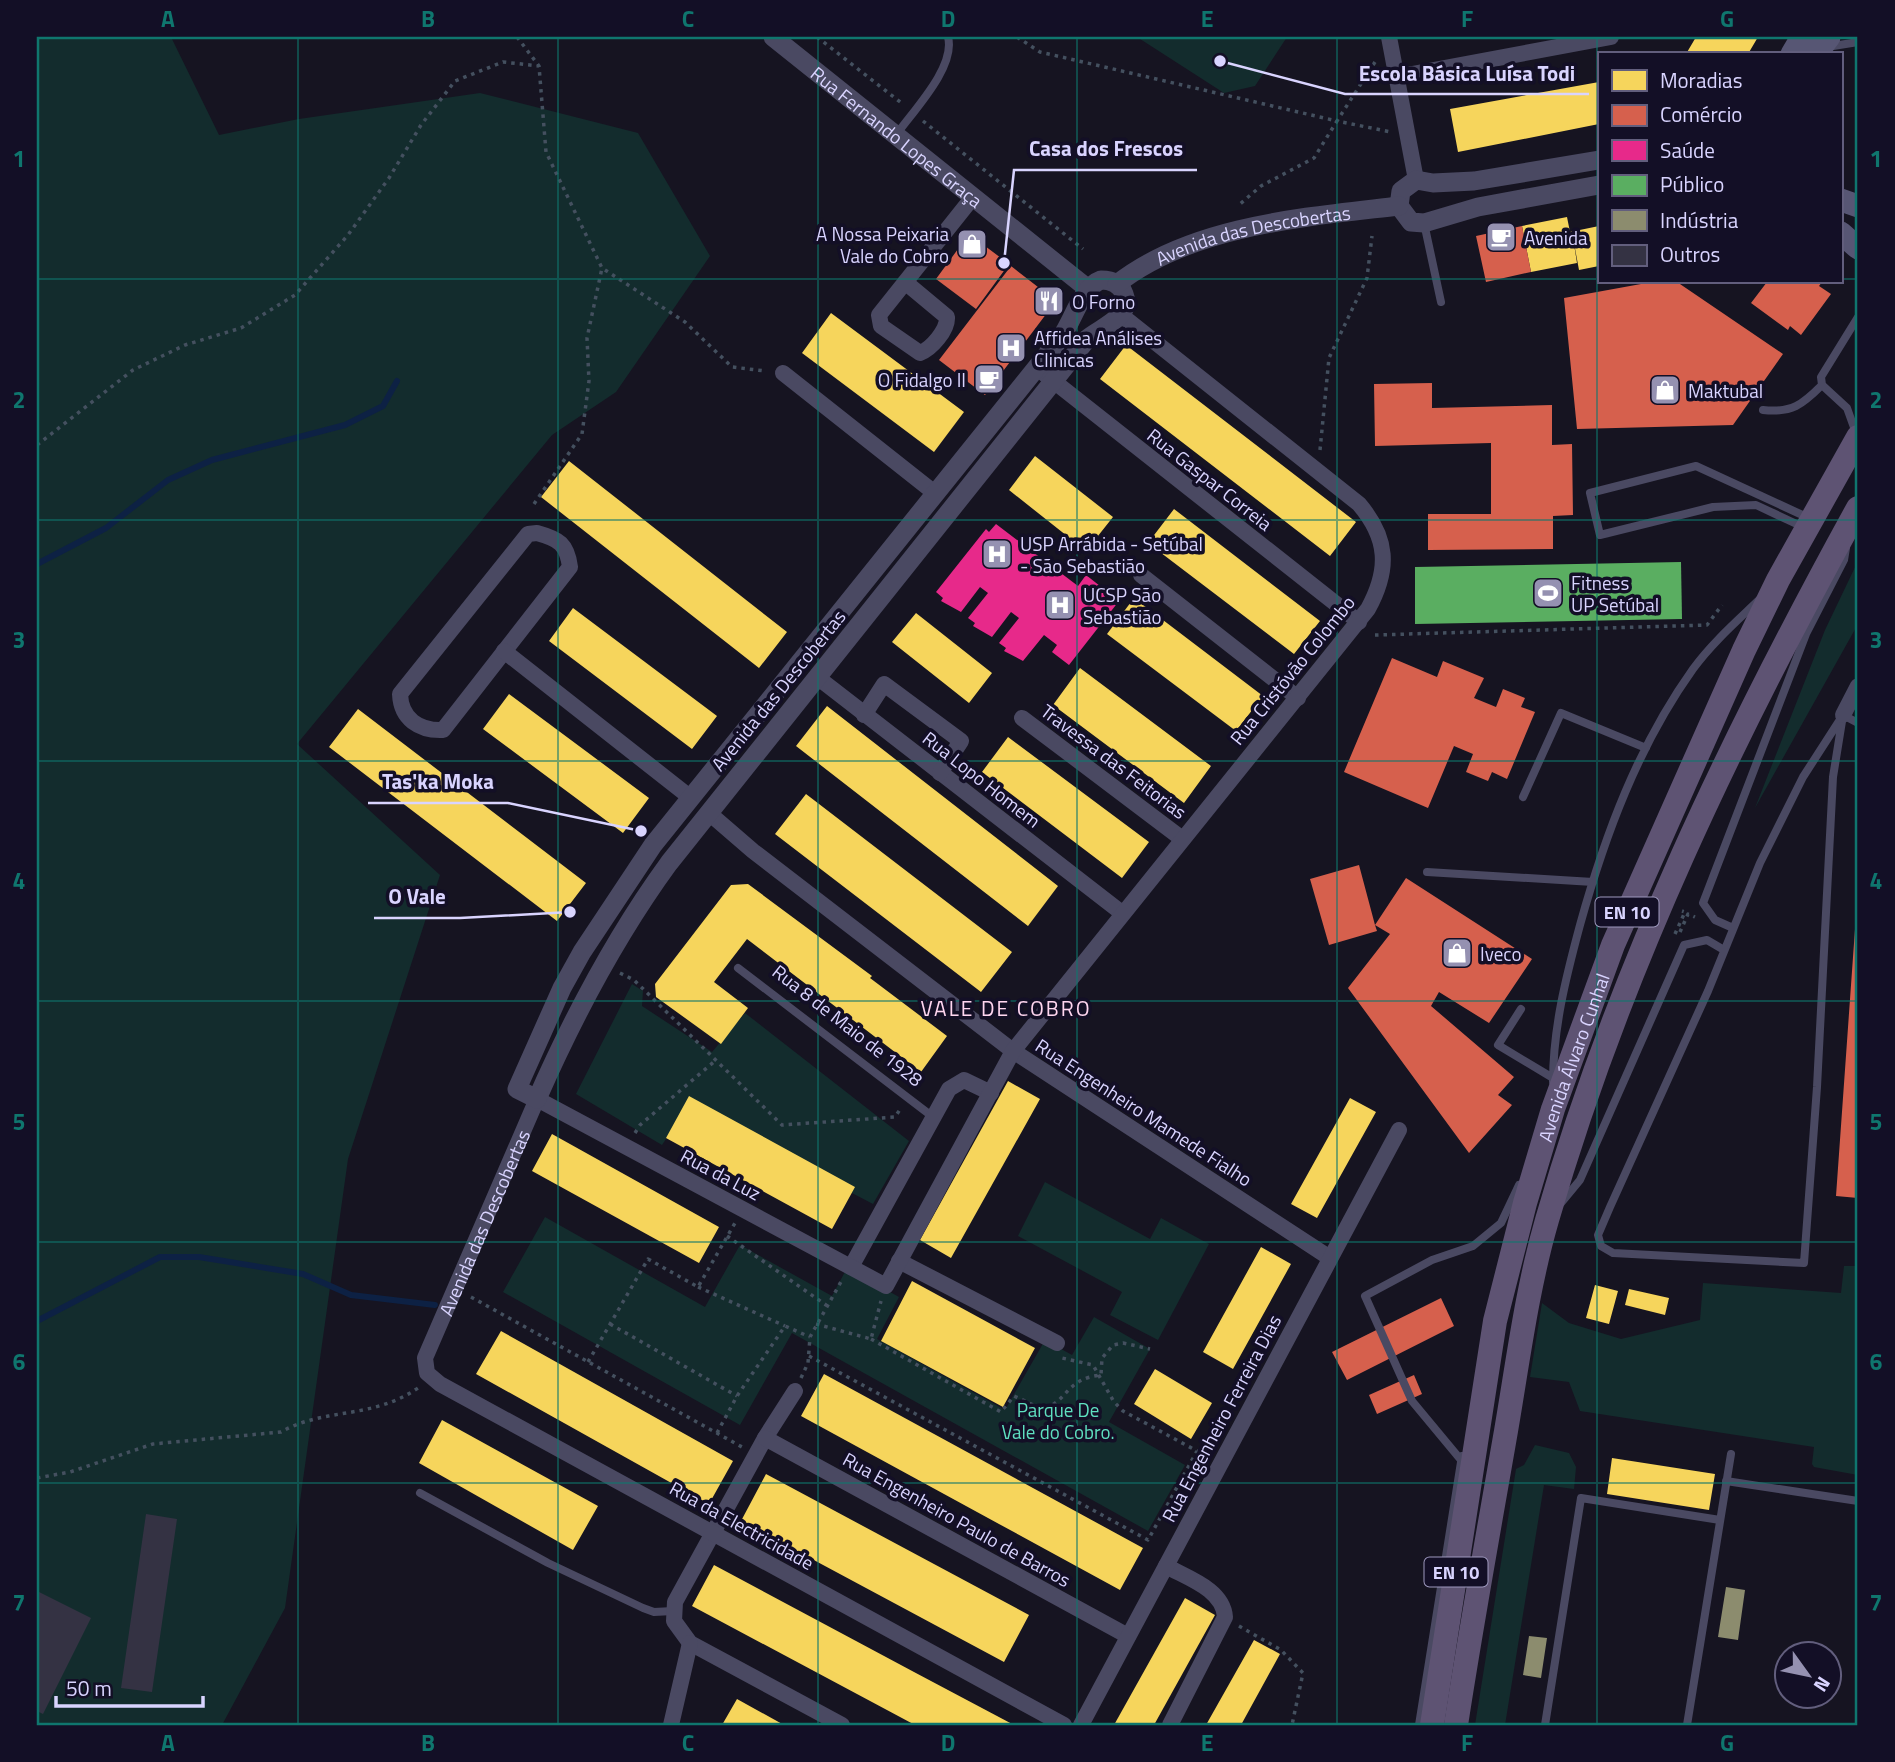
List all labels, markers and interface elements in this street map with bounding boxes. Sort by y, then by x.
text: A [161,1,175,36]
text: B [421,1,435,36]
text: C [682,1,694,36]
text: D [941,1,955,36]
text: E [1201,1,1213,36]
text: F [1461,1,1473,36]
text: G [1720,1,1734,36]
callout: Escola Básica Luísa Todi [1345,52,1589,94]
legend [1598,52,1842,284]
text: Escola Básica Luísa Todi [1359,57,1575,89]
street label: Rua Fernando Lopes Graça [805,58,990,214]
text: Moradias [1660,64,1742,96]
text: Comércio [1660,98,1742,130]
callout: Casa dos Frescos [1014,128,1197,170]
text: Casa dos Frescos [1029,132,1183,164]
text: Saúde [1660,134,1715,166]
text: 1 [13,141,25,176]
text: 1 [1870,141,1882,176]
text: Público [1660,168,1724,200]
street label: Avenida das Descobertas [1150,197,1352,272]
text: Indústria [1660,204,1739,236]
place label: A Nossa Peixaria Vale do Cobro [816,219,949,270]
cafe icon: Avenida [1484,220,1518,254]
place label: Avenida [1524,223,1588,252]
shop icon: A Nossa Peixaria Vale do Cobro [955,227,989,261]
text: Outros [1660,238,1720,270]
restaurant icon: O Forno [1032,284,1066,318]
place label: O Forno [1072,287,1135,316]
place label: Affidea Análises Clinicas [1034,323,1162,374]
hospital icon: Affidea Análises Clinicas [994,331,1028,365]
cafe icon: O Fidalgo II [972,362,1006,396]
place label: O Fidalgo II [878,365,966,394]
shop icon: Maktubal [1648,373,1682,407]
place label: Maktubal [1688,376,1763,405]
text: 2 [13,382,25,417]
text: 2 [1870,382,1882,417]
street label: Rua Gaspar Correia [1141,421,1279,538]
place label: USP Arrábida - Setúbal - São Sebastião [1020,529,1203,580]
hospital icon: USP Arrábida - Setúbal - São Sebastião [980,537,1014,571]
place label: Fitness UP Setúbal [1571,568,1659,619]
sports icon: Fitness UP Setúbal [1531,576,1565,610]
place label: UCSP São Sebastião [1083,580,1162,631]
hospital icon: UCSP São Sebastião [1043,588,1077,622]
street label: Rua Cristóvão Colombo [1223,589,1361,751]
street label: Avenida das Descobertas [704,603,852,777]
text: 3 [13,622,25,657]
text: 3 [1870,622,1882,657]
street label: Travessa das Feitorias [1035,696,1193,826]
street label: Rua Lopo Homem [917,724,1047,834]
callout: Tas'ka Moka [368,761,508,803]
text: Tas'ka Moka [382,765,494,797]
text: 4 [13,863,25,898]
text: 4 [1870,863,1882,898]
callout: O Vale [374,876,460,918]
text: O Vale [388,880,446,912]
road number: EN 10 [1596,897,1658,926]
shop icon: Iveco [1440,936,1474,970]
place label: Iveco [1480,939,1521,968]
street label: Rua 8 de Maio de 1928 [766,957,930,1093]
street label: Avenida Álvaro Cunhal [1530,969,1616,1145]
district label: VALE DE COBRO [920,992,1092,1024]
street label: Rua Engenheiro Mamede Fialho [1030,1031,1258,1193]
text: 5 [13,1104,25,1139]
text: 5 [1870,1104,1882,1139]
street label: Avenida das Descobertas [431,1124,537,1320]
street label: Rua da Luz [676,1141,766,1207]
street label: Rua Engenheiro Ferreira Dias [1154,1309,1288,1527]
text: 6 [13,1344,26,1379]
text: 6 [1870,1344,1883,1379]
park label: Parque De Vale do Cobro. [1001,1395,1115,1446]
street label: Rua Engenheiro Paulo de Barros [838,1444,1076,1594]
street label: Rua da Electricidade [665,1473,819,1577]
road number: EN 10 [1424,1558,1488,1587]
text: 7 [13,1585,25,1620]
text: 7 [1870,1585,1882,1620]
north arrow [1772,1640,1842,1710]
scale bar [56,1664,203,1708]
text: N [1807,1671,1838,1698]
text: 50 m [66,1672,112,1704]
text: A [161,1725,175,1760]
text: B [421,1725,435,1760]
text: C [682,1725,694,1760]
text: D [941,1725,955,1760]
text: E [1201,1725,1213,1760]
text: F [1461,1725,1473,1760]
text: G [1720,1725,1734,1760]

